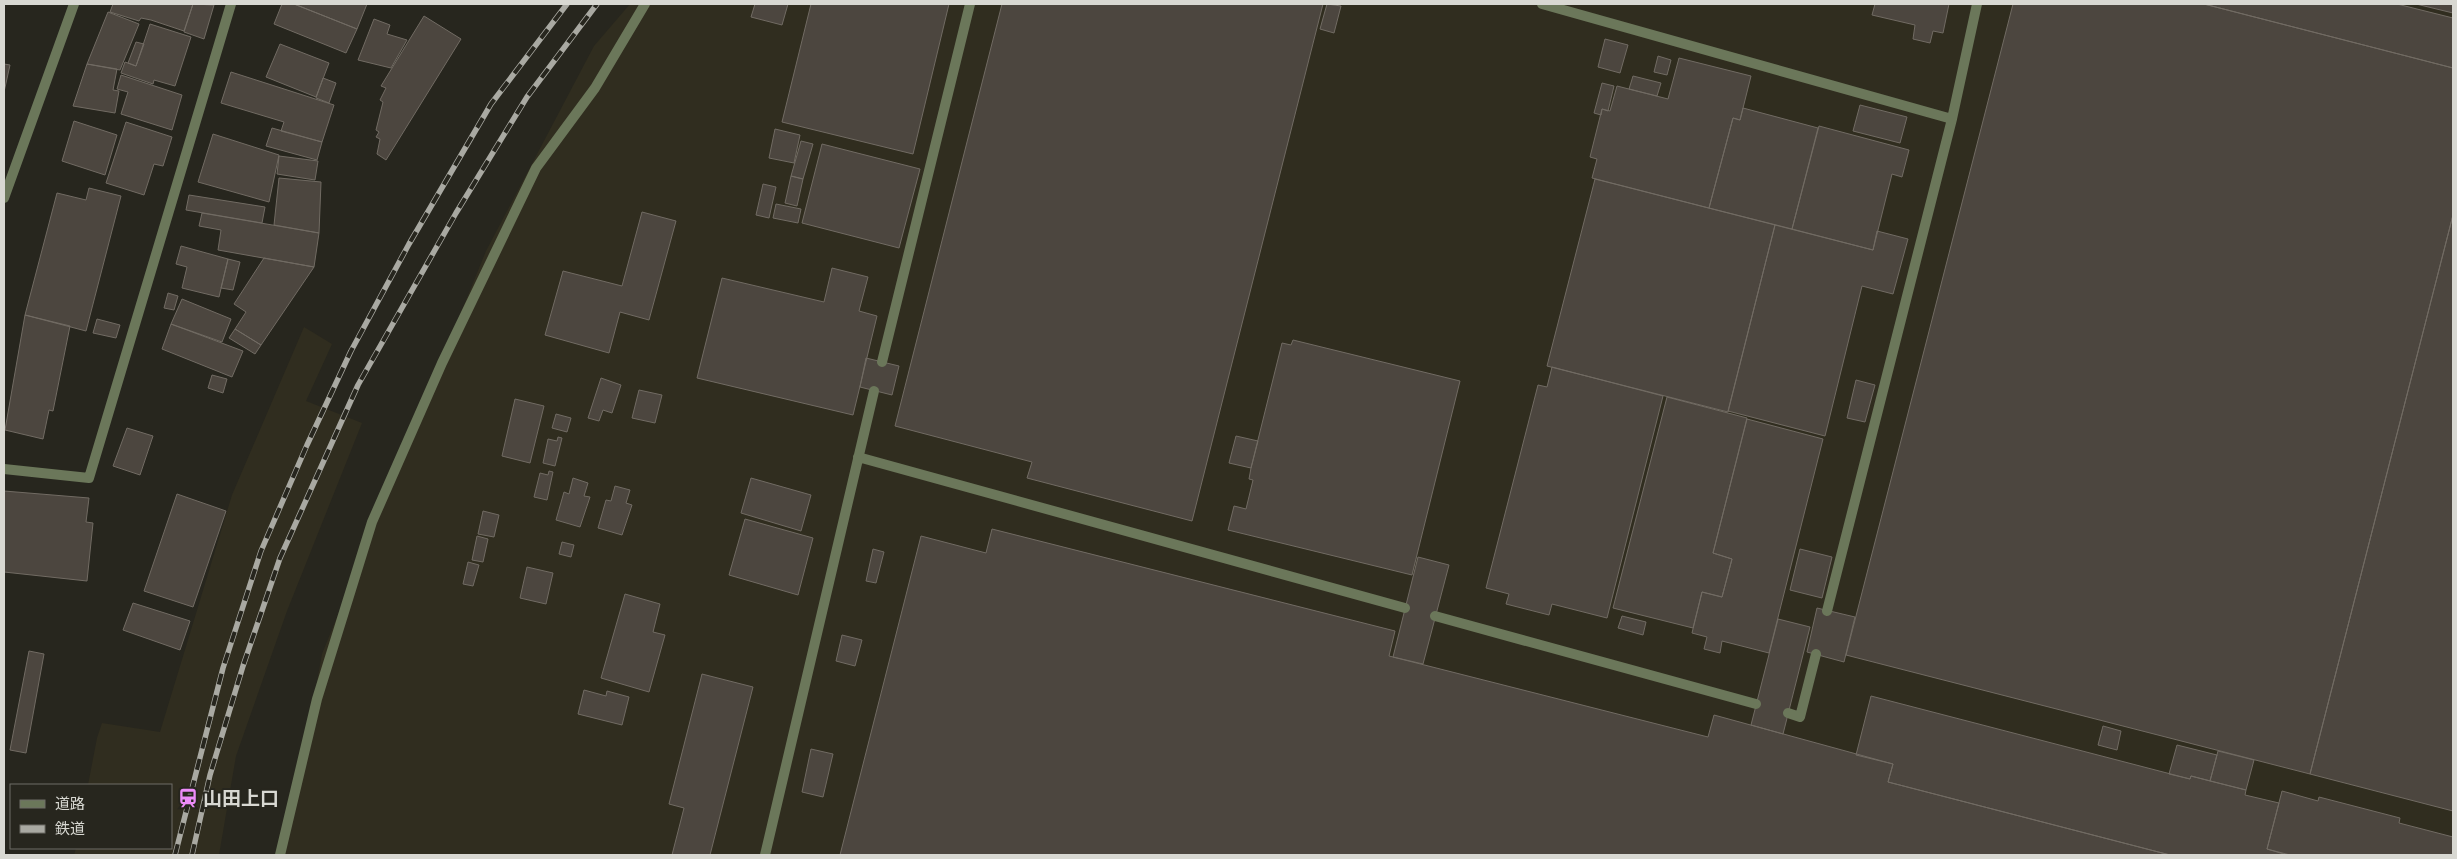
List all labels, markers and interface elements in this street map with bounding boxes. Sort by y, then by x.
legend [10,784,172,849]
place label: 山田上口 [203,785,279,812]
station icon: 山田上口 [177,787,199,809]
text: 道路 [55,793,85,815]
text: 鉄道 [55,818,85,840]

